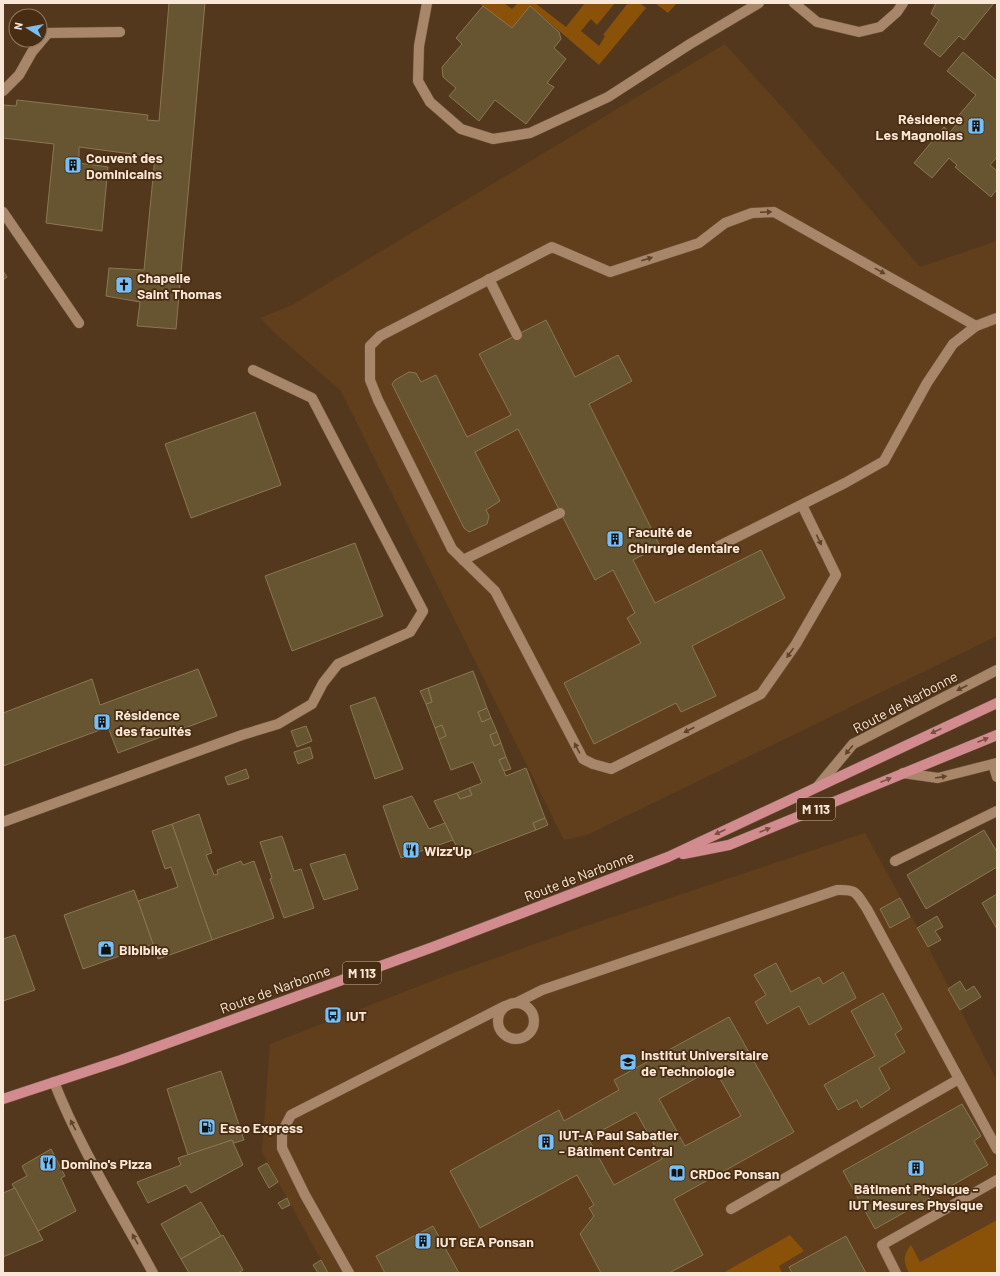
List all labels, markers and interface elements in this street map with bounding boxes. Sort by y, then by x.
north arrow [8,8,48,48]
text: N [11,21,25,31]
place label: Résidence Les Magnolias [876,110,963,143]
building icon: Résidence Les Magnolias [966,116,986,136]
place label: Couvent des Dominicains [86,149,163,182]
building icon: Couvent des Dominicains [63,155,83,175]
one-way arrow [760,209,772,216]
one-way arrow [641,256,653,262]
one-way arrow [874,268,886,275]
place label: Chapelle Saint Thomas [137,269,222,302]
church icon: Chapelle Saint Thomas [114,275,134,295]
place label: Faculté de Chirurgie dentaire [628,523,740,556]
building icon: Faculté de Chirurgie dentaire [605,529,625,549]
one-way arrow [816,534,822,546]
one-way arrow [786,648,794,659]
street label: Route de Narbonne [850,667,960,737]
one-way arrow [956,685,968,691]
place label: Résidence des facultés [115,706,191,739]
building icon: Résidence des facultés [92,712,112,732]
one-way arrow [683,727,695,733]
one-way arrow [930,727,942,734]
one-way arrow [978,737,990,743]
one-way arrow [574,742,580,754]
one-way arrow [844,745,853,755]
one-way arrow [935,774,947,780]
one-way arrow [880,777,892,783]
road number: M 113 [797,798,835,820]
one-way arrow [760,827,771,833]
one-way arrow [714,829,726,835]
restaurant icon: Wizz'Up [401,840,421,860]
place label: Wizz'Up [424,842,472,859]
street label: Route de Narbonne [522,847,636,905]
shop icon: Bibibike [96,939,116,959]
place label: Bibibike [119,941,169,958]
street label: Route de Narbonne [218,961,332,1017]
road number: M 113 [343,962,381,984]
bus stop icon: IUT [323,1005,343,1025]
place label: IUT [346,1007,367,1024]
place label: Institut Universitaire de Technologie [641,1046,769,1079]
school or university icon: Institut Universitaire de Technologie [618,1052,638,1072]
fuel station icon: Esso Express [197,1117,217,1137]
one-way arrow [69,1119,76,1130]
place label: Esso Express [220,1119,303,1136]
place label: IUT-A Paul Sabatier - Bâtiment Central [559,1126,679,1159]
building icon: IUT-A Paul Sabatier - Bâtiment Central [536,1132,556,1152]
restaurant icon: Domino's Pizza [38,1153,58,1173]
place label: Domino's Pizza [61,1155,152,1172]
building icon: Bâtiment Physique - IUT Mesures Physique [906,1158,926,1178]
library icon: CRDoc Ponsan [667,1163,687,1183]
place label: CRDoc Ponsan [690,1165,779,1182]
place label: Bâtiment Physique - IUT Mesures Physique [849,1180,984,1213]
building icon: IUT GEA Ponsan [413,1231,433,1251]
one-way arrow [131,1233,138,1245]
place label: IUT GEA Ponsan [436,1233,534,1250]

